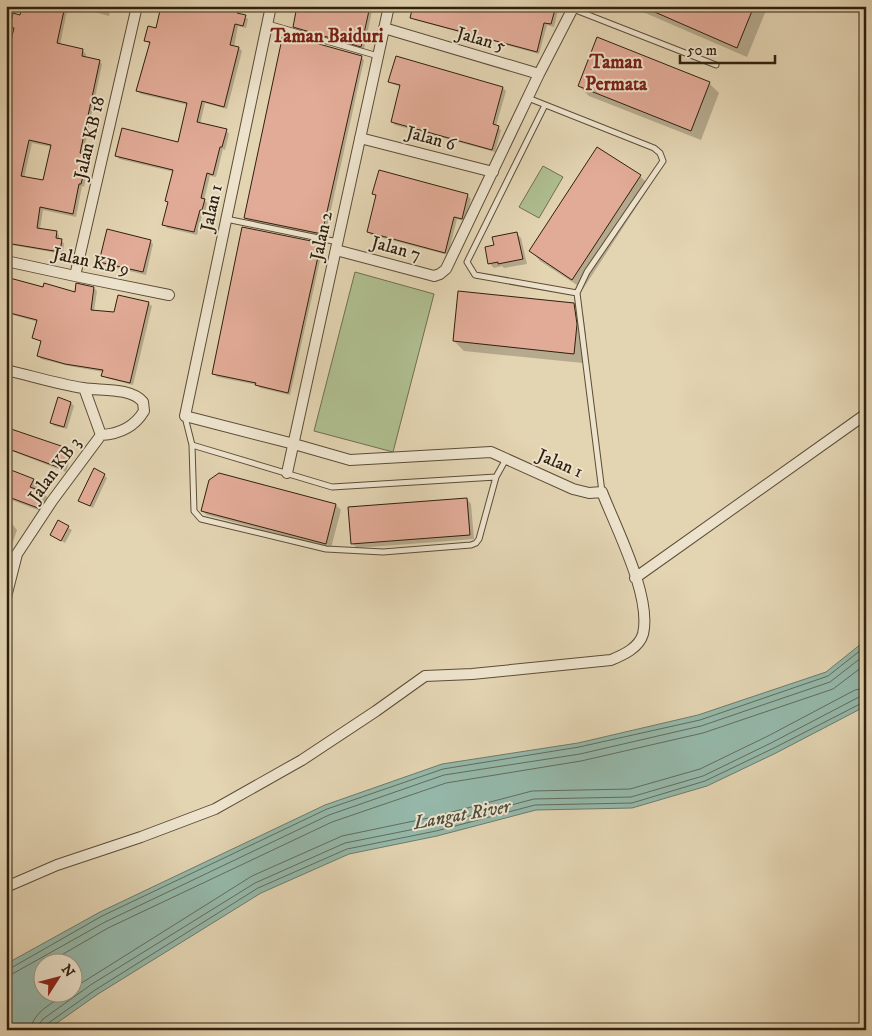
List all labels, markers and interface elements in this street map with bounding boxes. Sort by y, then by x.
street label: Jalan 5 [452,22,508,57]
district label: Taman Baiduri [270,25,383,48]
scale bar [680,32,774,64]
text: 50 m [687,41,717,60]
district label: Taman Permata [585,51,648,96]
street label: Jalan KB 18 [69,94,110,183]
street label: Jalan 6 [402,121,459,156]
street label: Jalan 1 [196,183,228,235]
street label: Jalan 2 [306,209,338,265]
street label: Jalan 7 [367,231,423,266]
street label: Jalan KB 9 [49,243,131,281]
street label: Jalan KB 3 [23,433,86,509]
street label: Jalan 1 [532,444,586,483]
water label: Langat River [411,795,514,835]
north arrow [32,954,82,1004]
text: N [57,961,79,981]

